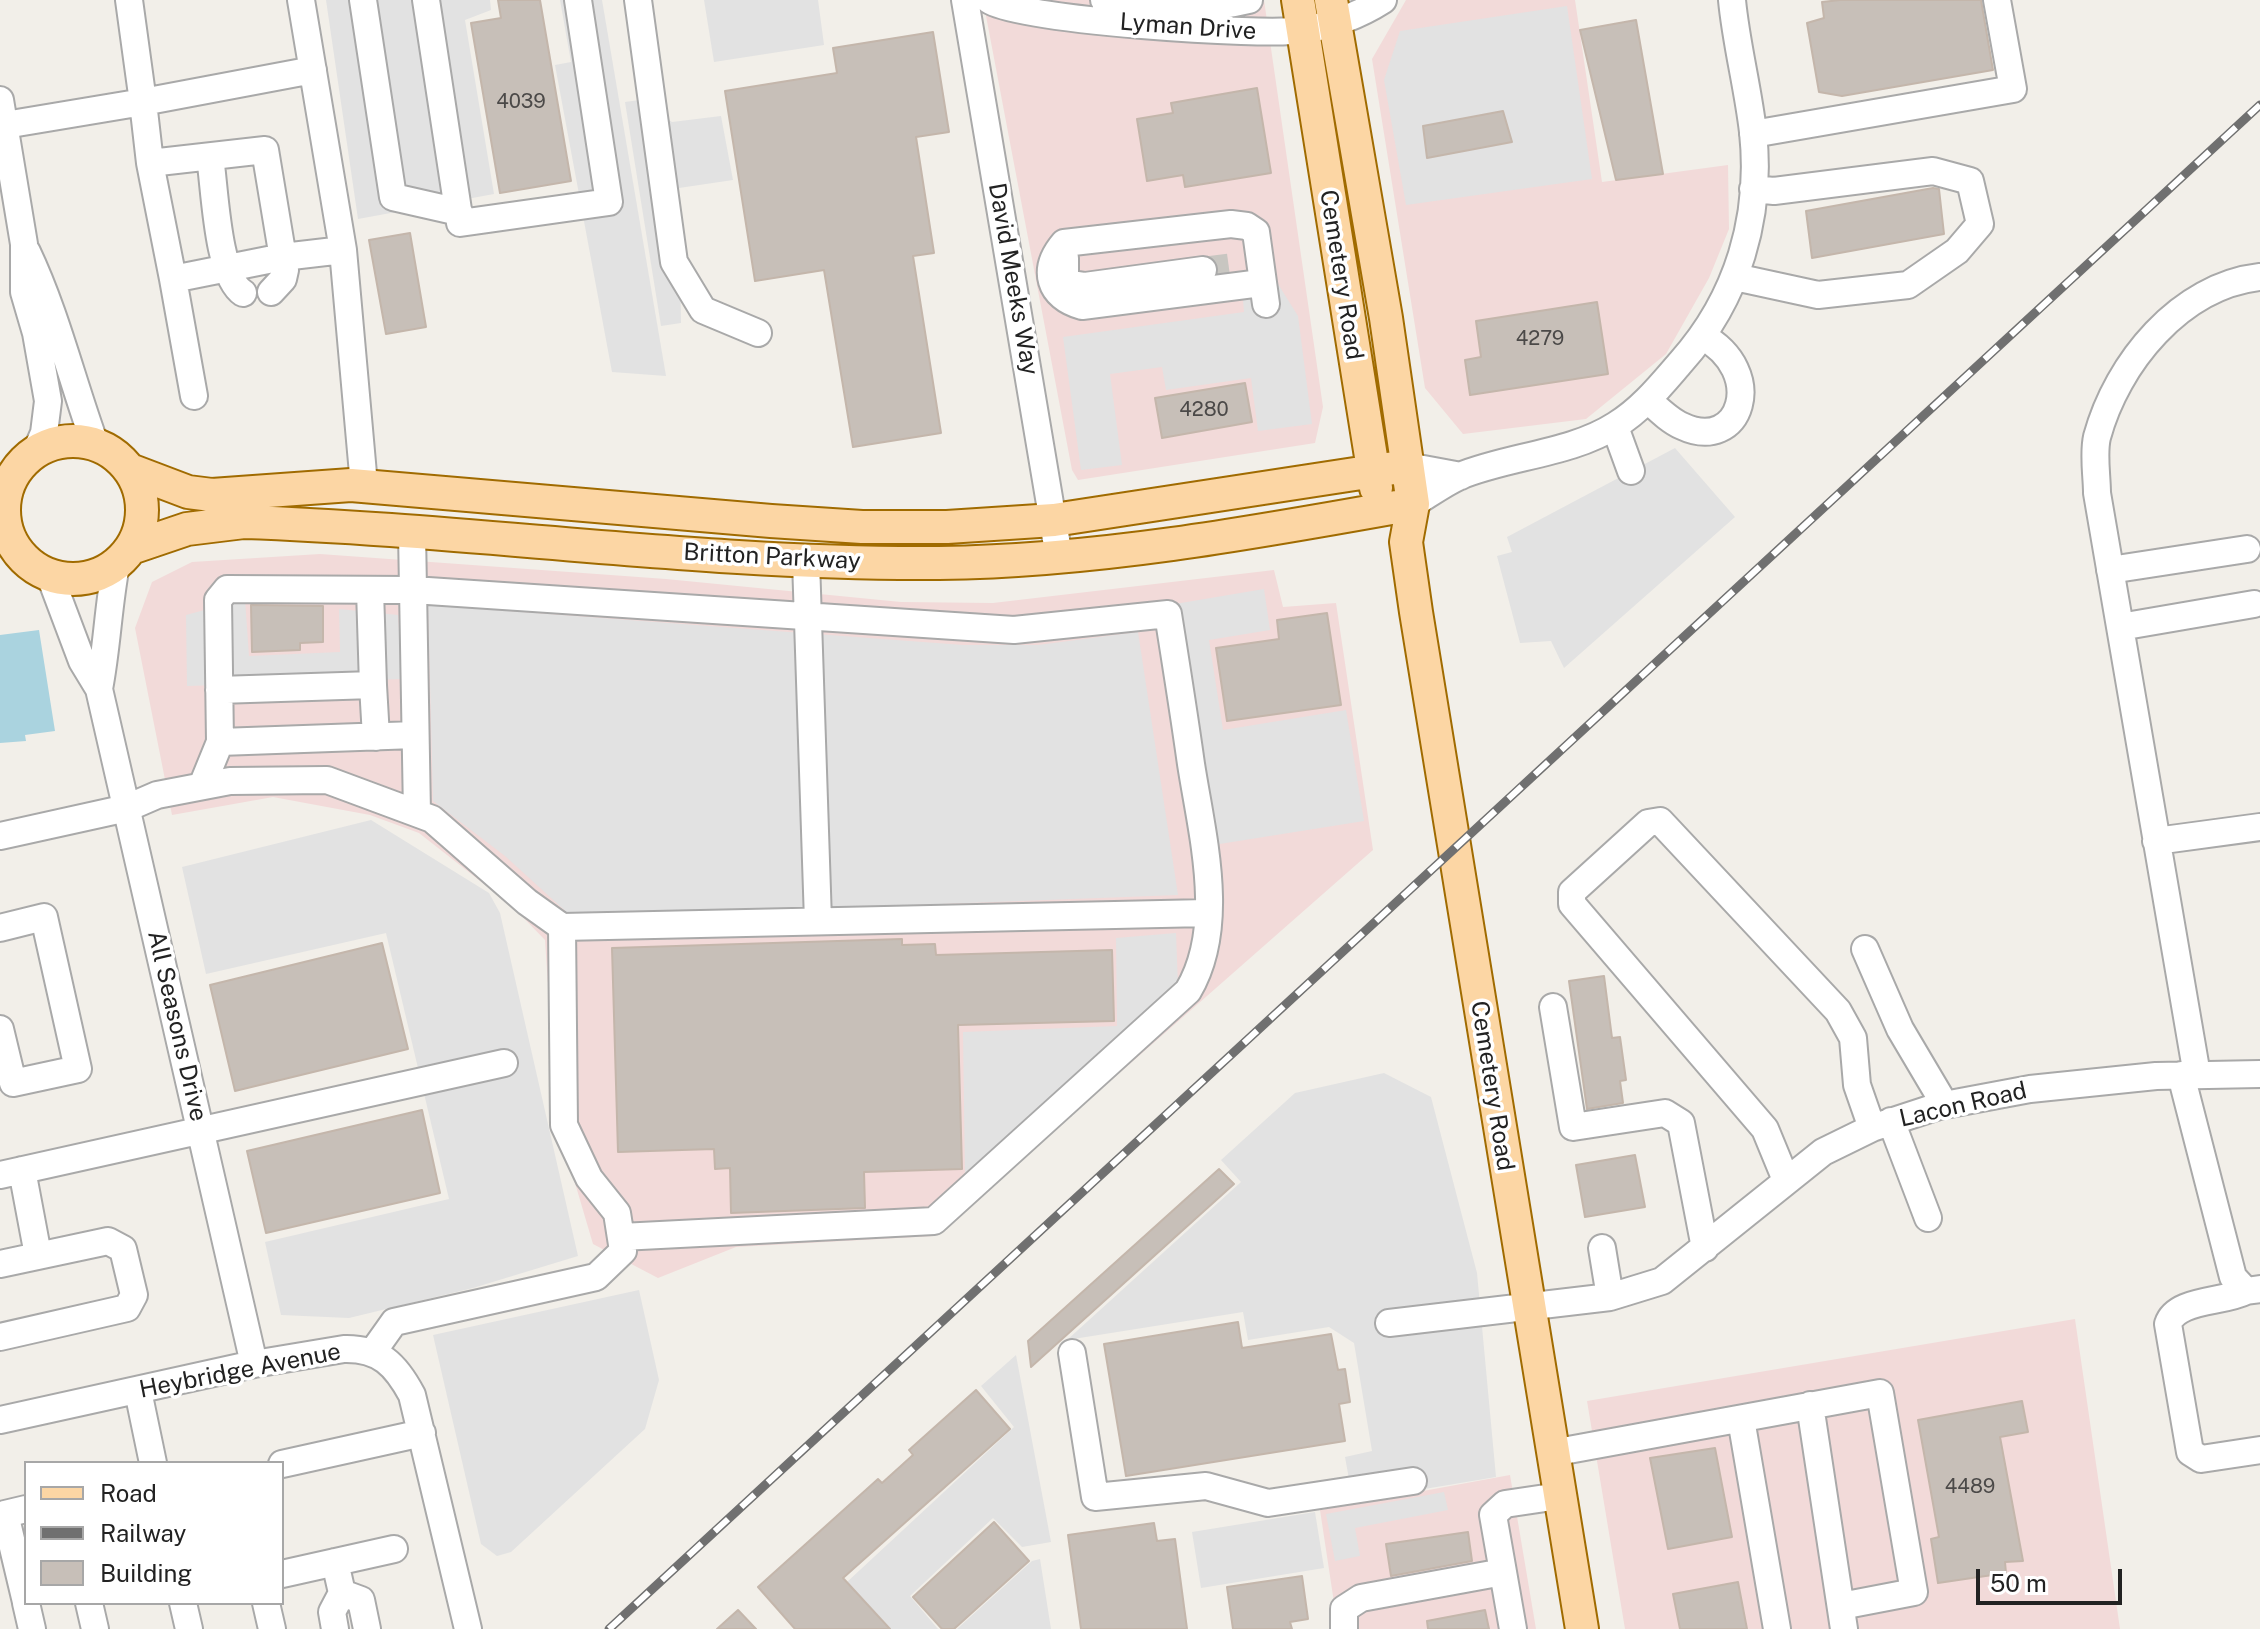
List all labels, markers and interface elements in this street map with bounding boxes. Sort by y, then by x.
street label: Lyman Drive [1119,8,1257,46]
house number: 4039 [496,90,546,114]
street label: David Meeks Way [982,181,1044,377]
street label: Cemetery Road [1313,188,1369,362]
house number: 4279 [1516,327,1564,351]
house number: 4280 [1179,398,1229,422]
street label: Britton Parkway [683,538,861,576]
street label: All Seasons Drive [141,928,213,1124]
street label: Cemetery Road [1464,999,1520,1173]
street label: Lacon Road [1897,1076,2029,1134]
street label: Heybridge Avenue [137,1337,343,1405]
legend [24,1461,284,1605]
house number: 4489 [1945,1475,1995,1499]
text: Road [100,1479,157,1507]
text: Railway [100,1519,186,1547]
scale bar [1980,1553,2126,1603]
text: Building [100,1559,192,1587]
text: 50 m [1990,1569,2047,1597]

